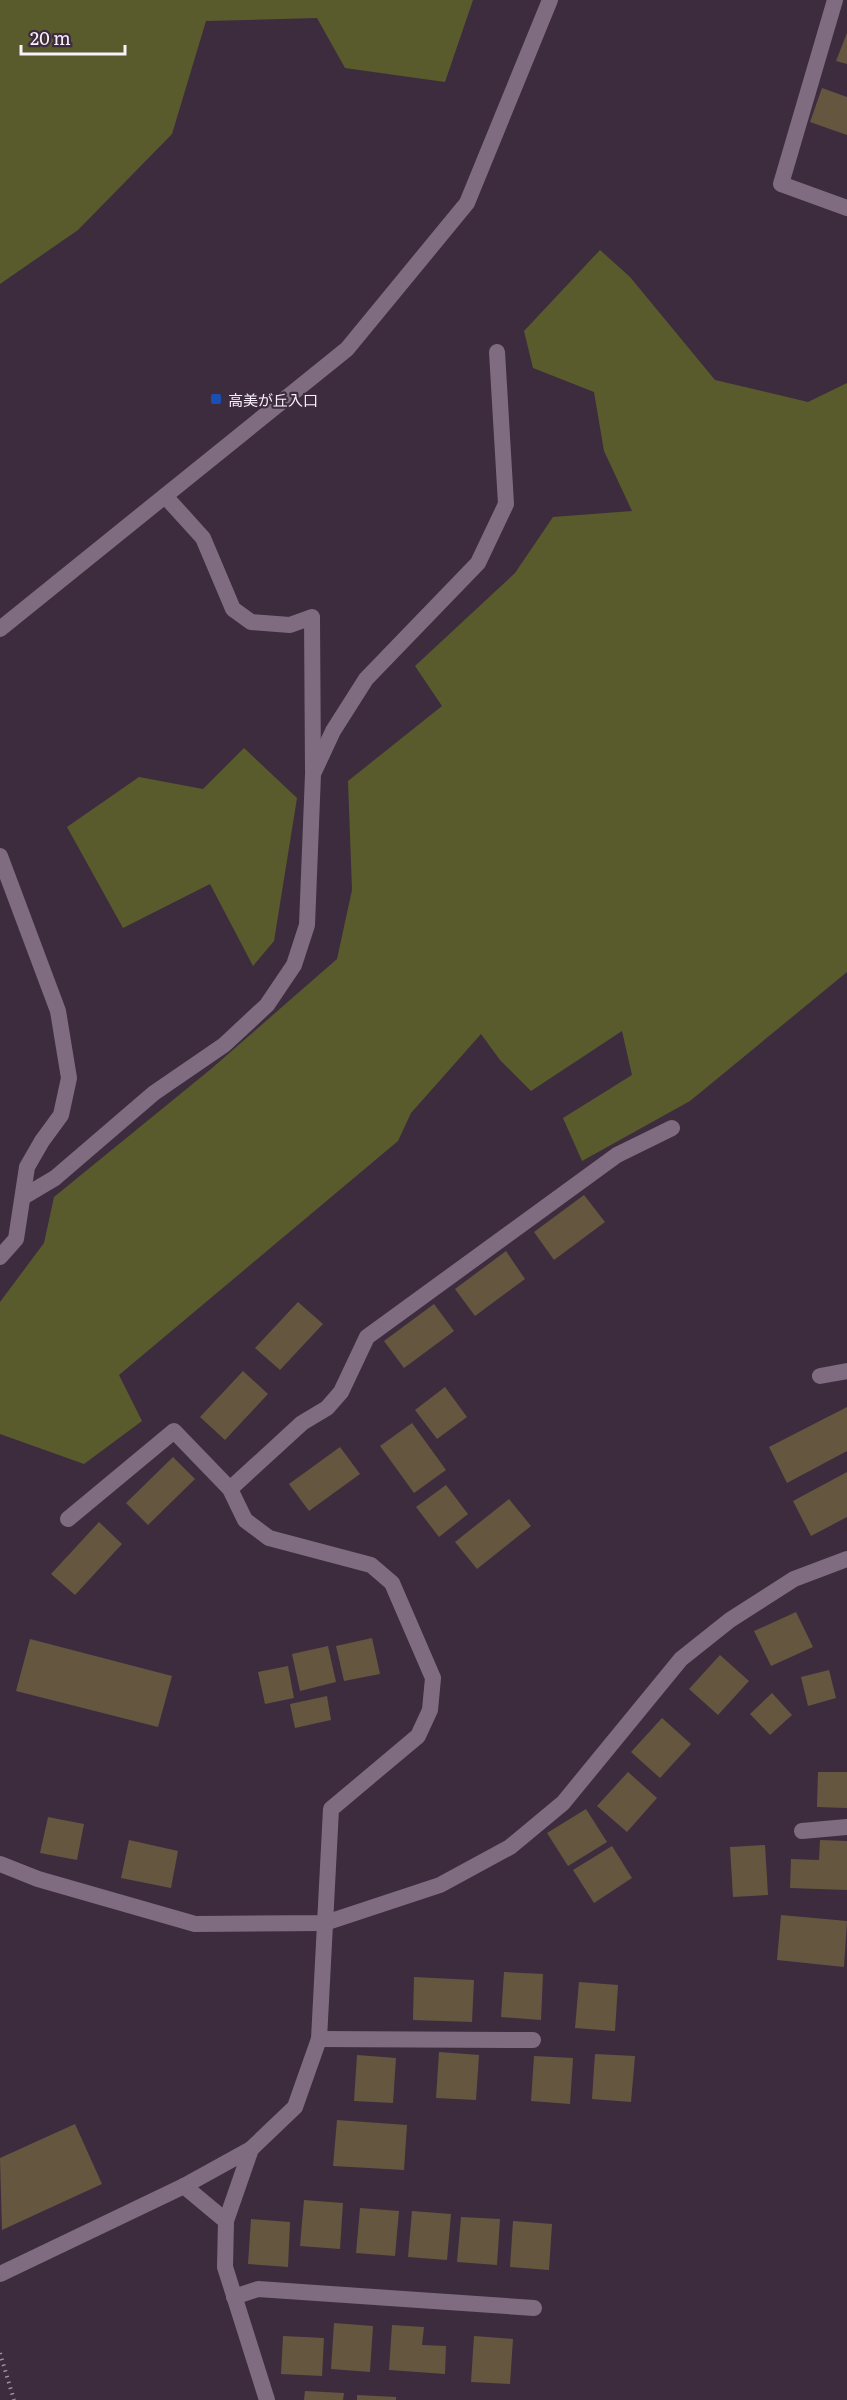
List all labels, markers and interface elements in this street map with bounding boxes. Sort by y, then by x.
scale bar [21,18,124,56]
text: 20 m [30,24,71,51]
place label: 高美が丘入口 [228,388,318,411]
marker: 高美が丘入口 [209,392,223,406]

